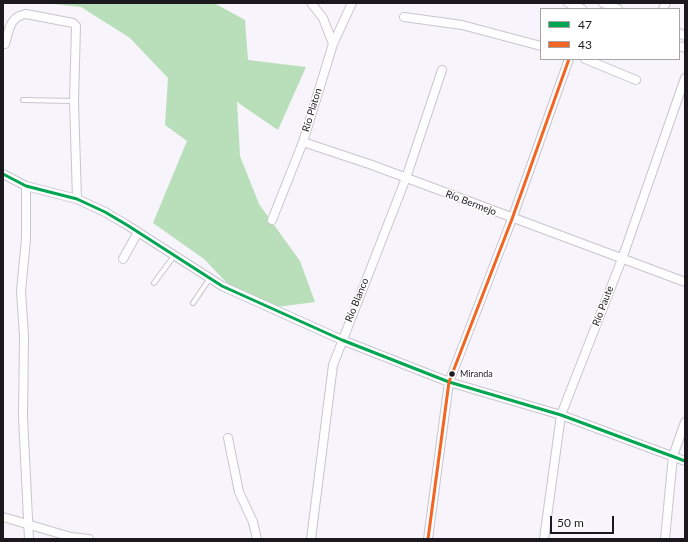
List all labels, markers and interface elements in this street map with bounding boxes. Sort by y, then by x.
legend [540,8,680,60]
text: 47 [578,17,592,32]
text: 43 [578,37,592,52]
street label: Río Platon [300,87,324,133]
street label: Río Bermejo [444,188,498,218]
street label: Río Blanco [343,276,371,324]
street label: Río Paute [590,284,616,328]
marker: Miranda [447,369,457,379]
place label: Miranda [460,369,493,379]
scale bar [552,508,616,534]
text: 50 m [557,515,584,530]

